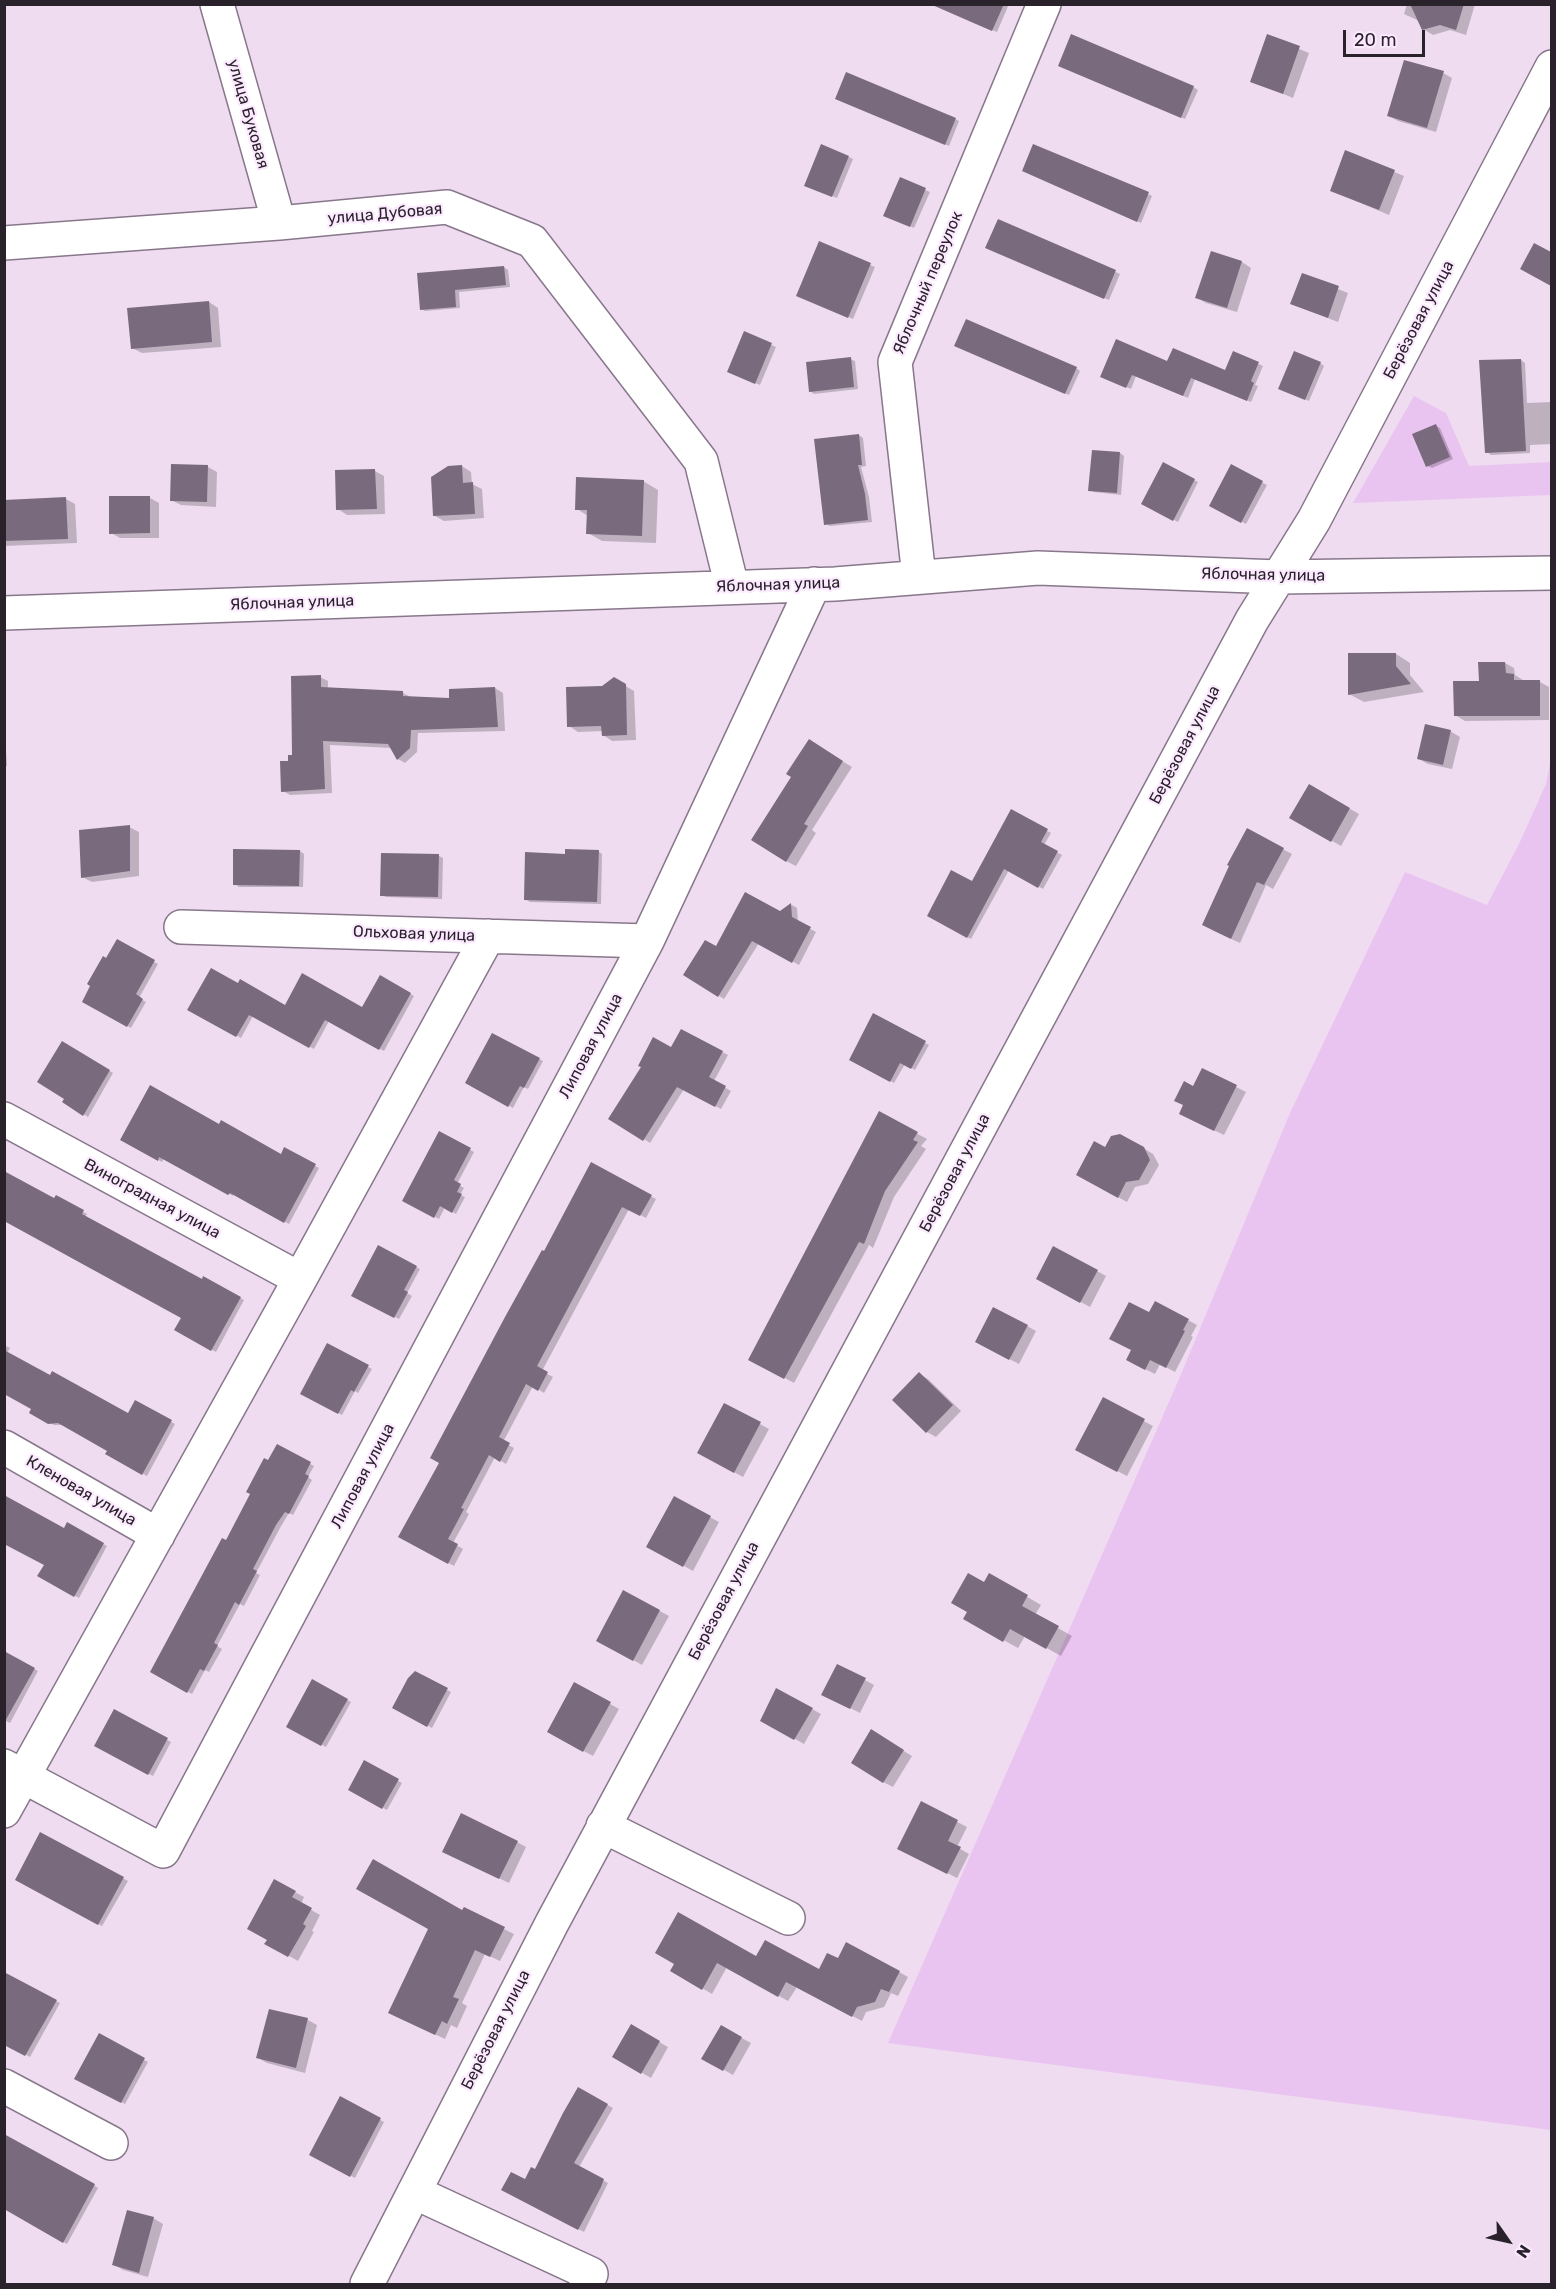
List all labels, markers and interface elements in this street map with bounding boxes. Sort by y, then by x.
scale bar [1346,18,1428,56]
text: 20 m [1354,29,1396,51]
street label: улица Буковая [223,57,273,171]
street label: улица Дубовая [327,199,443,229]
street label: Яблочный переулок [889,208,967,358]
street label: Берёзовая улица [1380,257,1458,383]
street label: Яблочная улица [1201,564,1325,586]
street label: Яблочная улица [716,573,840,597]
street label: Яблочная улица [230,591,354,615]
street label: Берёзовая улица [1146,682,1224,808]
street label: Ольховая улица [353,922,475,946]
street label: Липовая улица [555,990,627,1102]
street label: Берёзовая улица [916,1110,994,1236]
street label: Виноградная улица [81,1155,223,1243]
street label: Липовая улица [327,1420,399,1532]
street label: Кленовая улица [23,1452,139,1530]
street label: Берёзовая улица [685,1538,763,1664]
street label: Берёзовая улица [458,1967,534,2093]
north arrow [1478,2211,1538,2271]
text: N [1512,2241,1534,2261]

